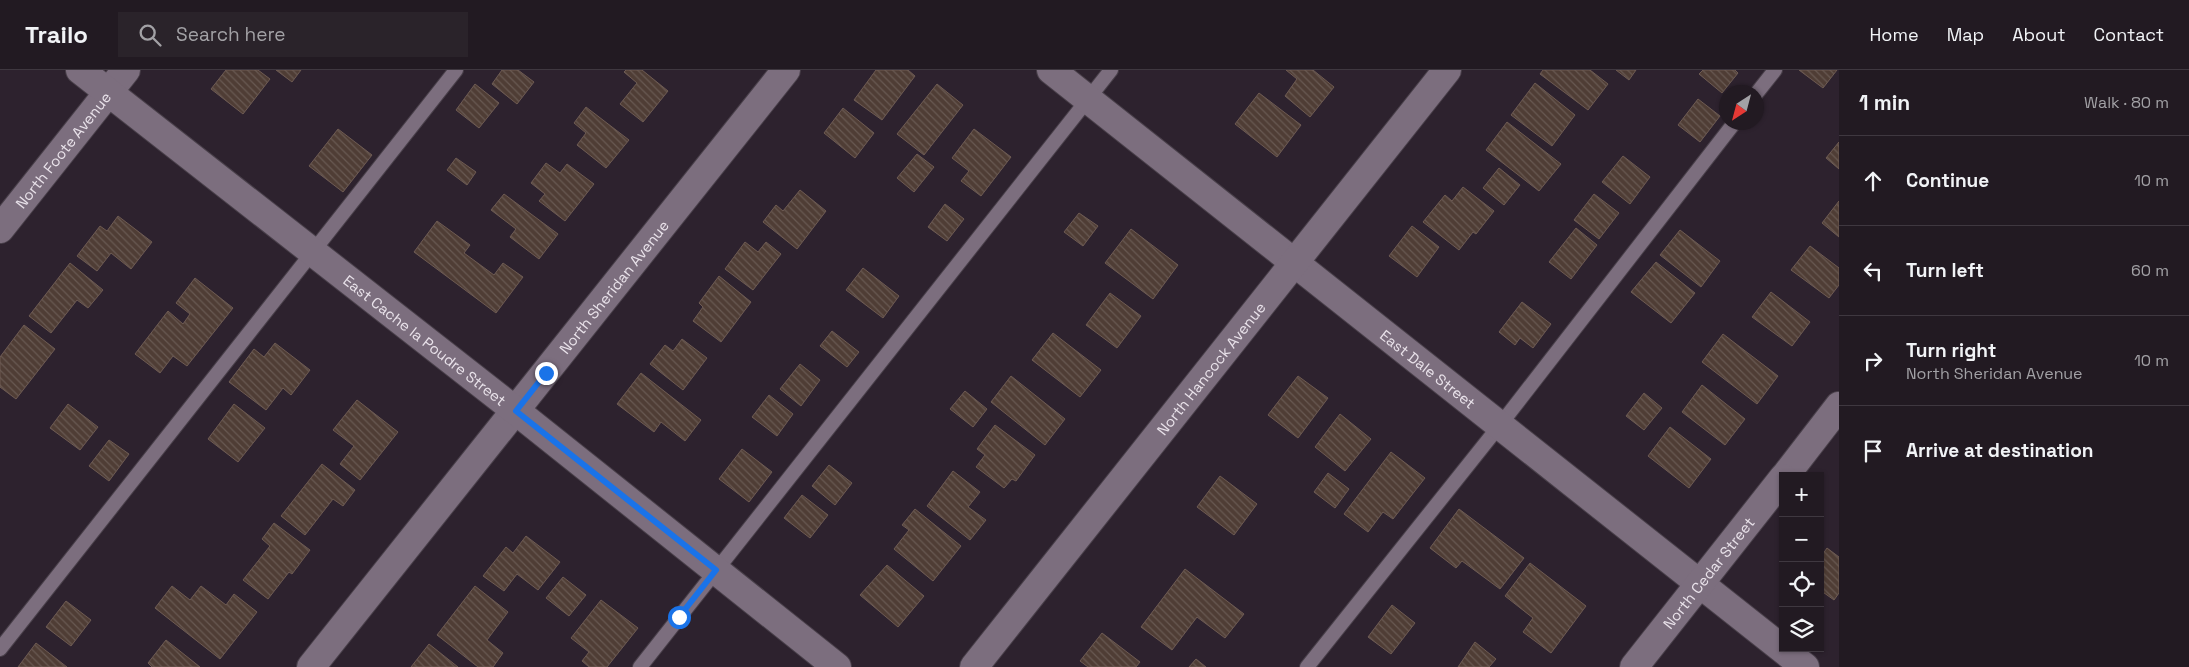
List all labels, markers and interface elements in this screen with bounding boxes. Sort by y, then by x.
search box [118,12,468,57]
text: Trailo [25,19,88,50]
icon: search [136,21,164,49]
text: Search here [176,22,286,47]
text: Home [1870,23,1919,46]
text: Map [1947,23,1984,46]
text: About [2012,23,2066,46]
text: Contact [2094,23,2164,46]
north arrow [1719,85,1764,130]
street label: North Foote Avenue [11,88,115,212]
text: 1 min [1859,89,1910,116]
text: Walk · 80 m [2084,92,2169,113]
icon: ahead [1859,167,1887,195]
text: Continue [1906,168,1989,193]
text: 10 m [2134,170,2169,191]
street label: North Sheridan Avenue [555,216,673,357]
icon: left [1859,257,1887,285]
text: Turn left [1906,258,1984,283]
text: 60 m [2131,260,2169,281]
street label: East Cache la Poudre Street [340,270,510,409]
street label: North Hancock Avenue [1152,298,1269,439]
street label: East Dale Street [1377,325,1480,412]
text: Turn right [1906,338,1996,363]
icon: right [1859,347,1887,375]
text: 10 m [2134,350,2169,371]
route end [535,362,558,385]
text: North Sheridan Avenue [1906,363,2083,384]
icon: arrive [1859,437,1887,465]
text: Arrive at destination [1906,438,2094,463]
map controls [1779,472,1824,652]
button: + [1779,472,1824,517]
street label: North Cedar Street [1658,513,1758,632]
button: − [1779,517,1824,562]
button: locate [1779,562,1824,607]
route start [668,606,691,629]
button: layers [1779,607,1824,652]

